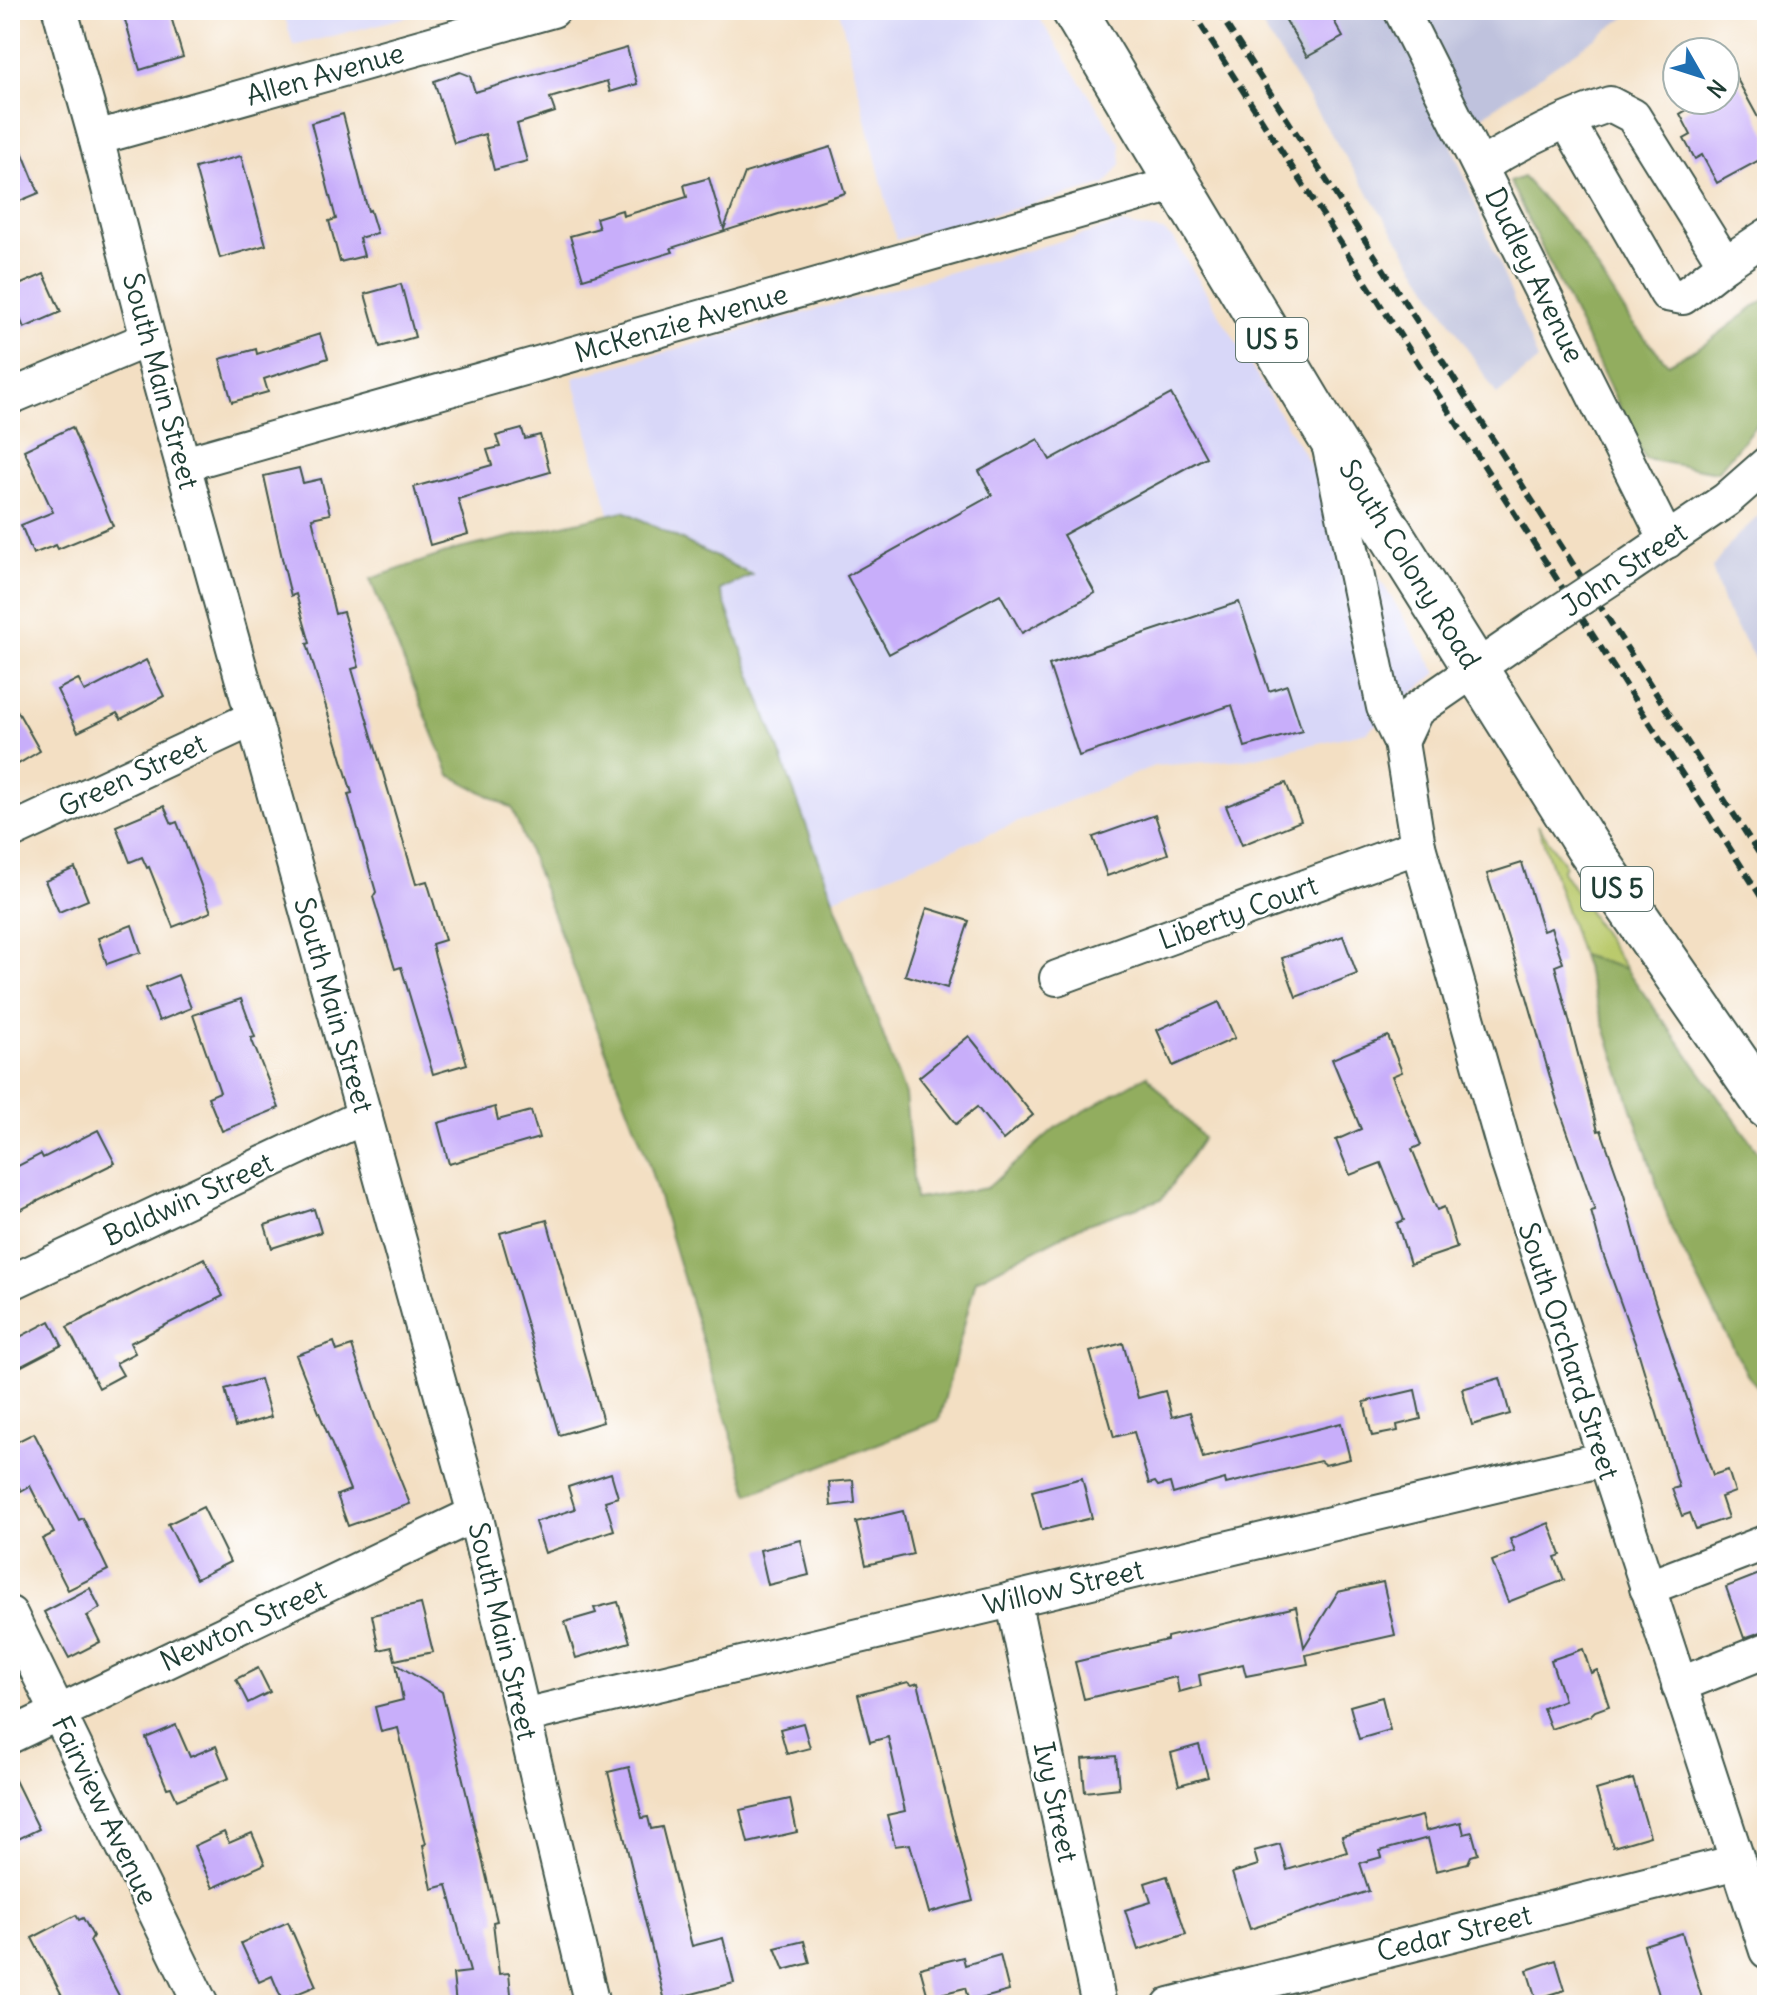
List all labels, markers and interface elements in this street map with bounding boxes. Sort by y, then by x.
street label: Allen Avenue [242,34,408,114]
north arrow [1661,36,1741,116]
text: N [1701,74,1732,103]
street label: Dudley Avenue [1477,182,1593,368]
street label: South Main Street [115,269,207,493]
street label: McKenzie Avenue [570,275,792,371]
road number: US 5 [1236,318,1308,362]
street label: South Colony Road [1331,453,1489,675]
street label: John Street [1554,514,1694,624]
street label: Green Street [53,725,211,825]
street label: Liberty Court [1154,867,1322,957]
road number: US 5 [1581,867,1653,911]
street label: South Main Street [286,893,382,1117]
street label: Baldwin Street [97,1144,279,1254]
street label: South Orchard Street [1510,1218,1628,1484]
street label: South Main Street [460,1519,546,1743]
street label: Willow Street [979,1551,1147,1623]
street label: Newton Street [154,1571,332,1679]
street label: Fairview Avenue [44,1710,166,1910]
street label: Ivy Street [1026,1739,1086,1865]
street label: Cedar Street [1373,1896,1535,1970]

